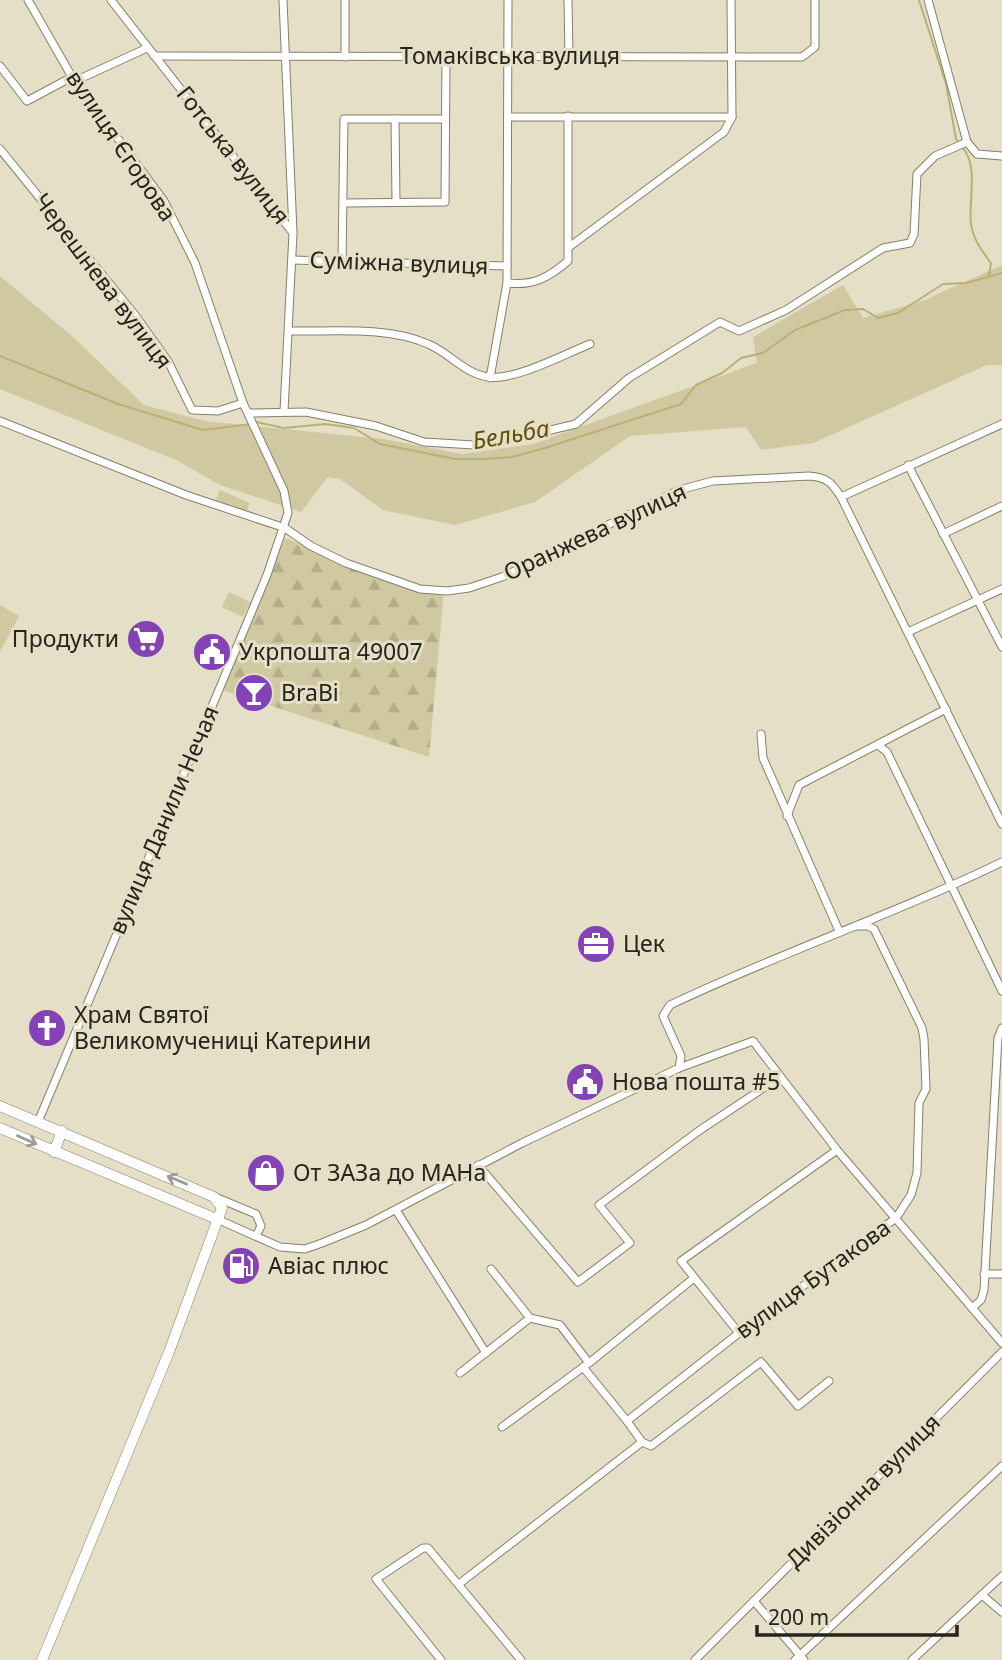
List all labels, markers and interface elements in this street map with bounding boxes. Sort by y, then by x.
street label: Томаківська вулиця [400,39,620,71]
street label: вулиця Єгорова [59,64,184,227]
street label: Готська вулиця [170,79,298,230]
street label: Черешнева вулиця [27,186,180,375]
street label: Суміжна вулиця [309,243,489,281]
water label: Бельба [470,410,552,457]
street label: Оранжева вулиця [498,475,691,587]
supermarket icon: Продукти [125,618,167,660]
place label: Продукти [12,622,119,654]
public building icon: Укрпошта 49007 [191,631,233,673]
place label: Укрпошта 49007 [239,635,423,667]
bar icon: BraBi [233,672,275,714]
place label: BraBi [281,676,339,708]
street label: вулиця Данили Нечая [100,700,226,939]
office icon: Цек [575,923,617,965]
place label: Цек [623,927,666,959]
place label: Храм Святої Великомучениці Катерини [74,998,371,1056]
church icon: Храм Святої Великомучениці Катерини [26,1007,68,1049]
public building icon: Нова пошта #5 [564,1061,606,1103]
place label: Нова пошта #5 [612,1065,780,1097]
one-way arrow [16,1134,37,1147]
shop icon: От ЗАЗа до МАНа [245,1152,287,1194]
place label: От ЗАЗа до МАНа [293,1156,486,1188]
one-way arrow [166,1173,188,1186]
street label: вулиця Бутакова [728,1211,897,1345]
fuel station icon: Авіас плюс [220,1245,262,1287]
place label: Авіас плюс [268,1249,389,1281]
street label: Дивізіонна вулиця [778,1406,947,1575]
scale bar [757,1594,956,1638]
text: 200 m [768,1603,829,1631]

